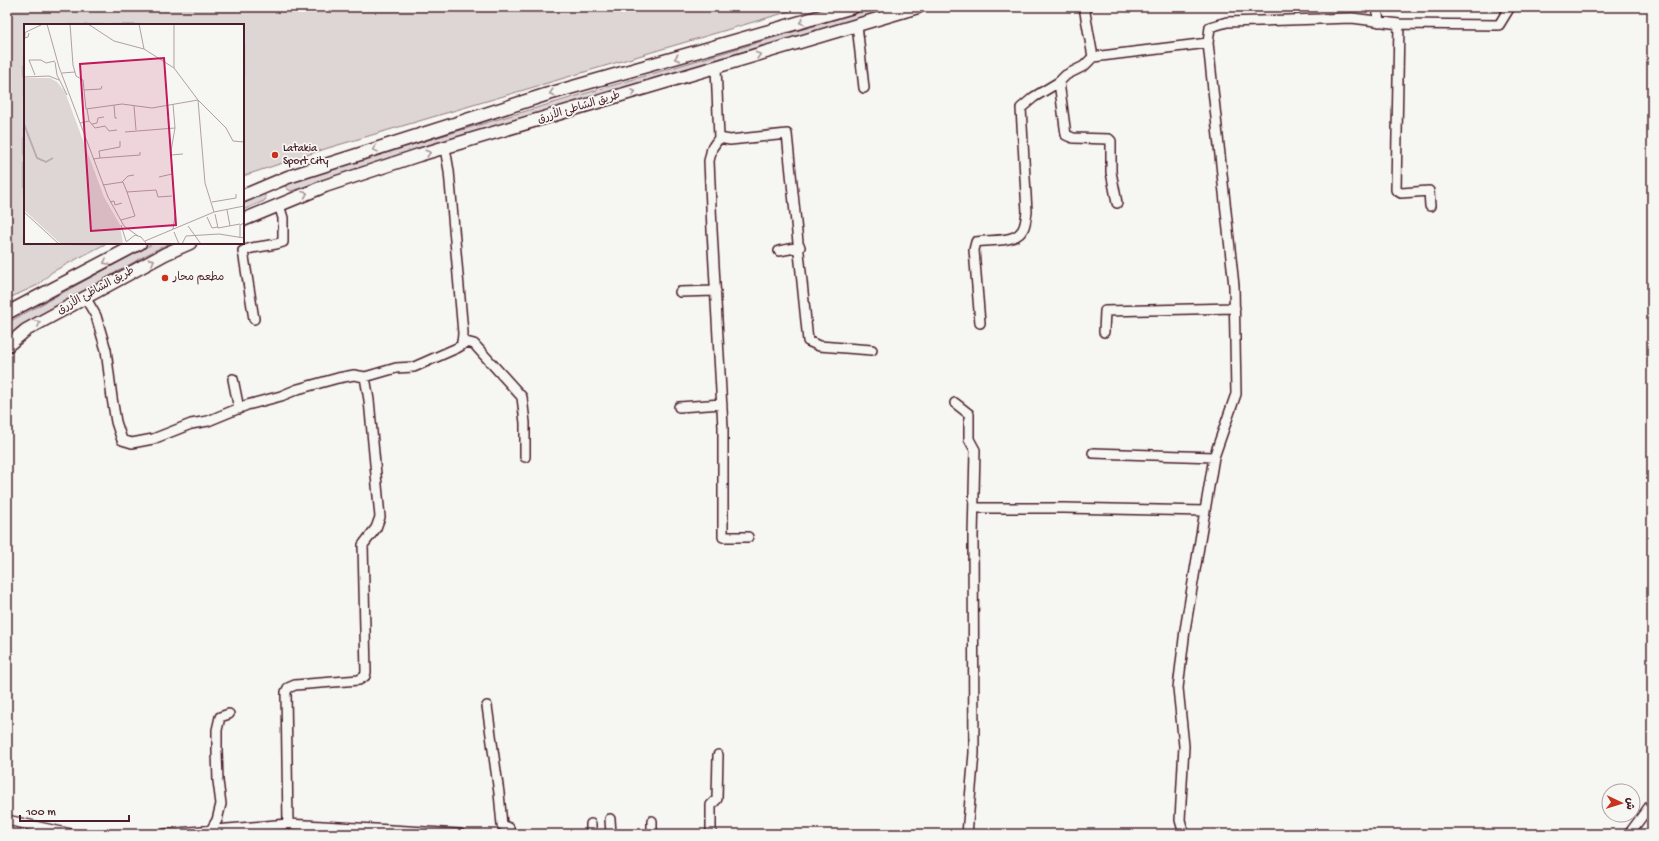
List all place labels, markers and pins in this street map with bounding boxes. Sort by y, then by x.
place label: Latakia Sport City [283,143,329,168]
marker: Latakia Sport City [270,150,280,160]
place label: مطعم محار [172,271,224,285]
marker: مطعم محار [160,273,170,283]

